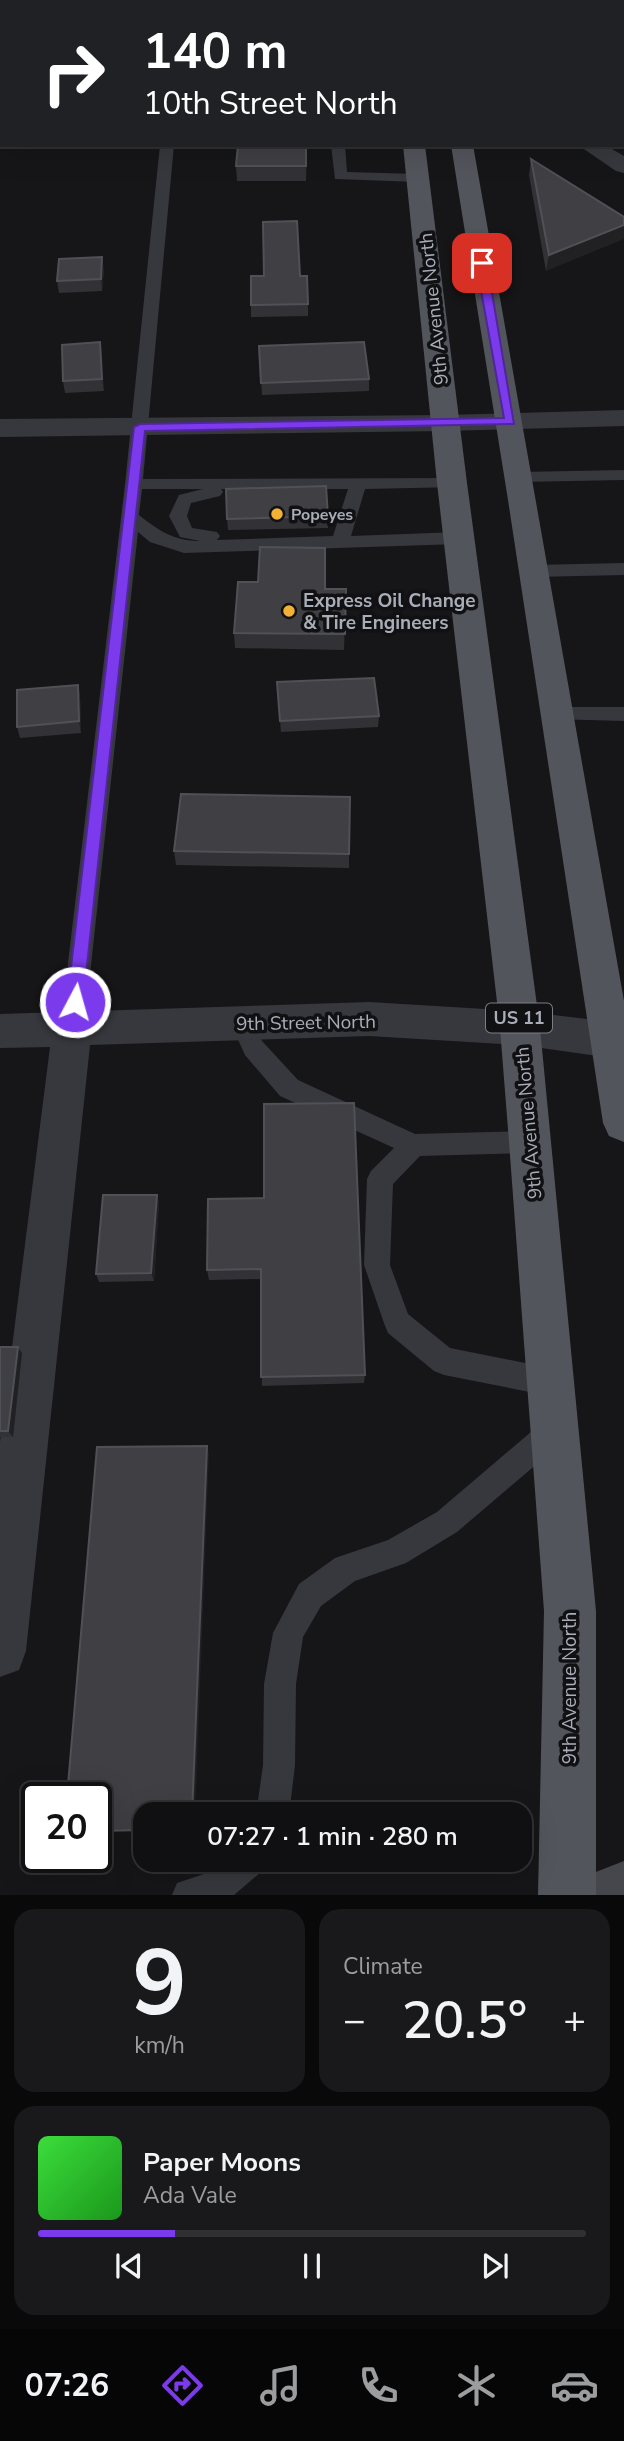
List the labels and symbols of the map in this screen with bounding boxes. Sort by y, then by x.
street label: 9th Avenue North [413,232,455,386]
pin [452,233,512,293]
place label: Popeyes [291,504,353,526]
marker: Popeyes [269,506,285,522]
place label: Express Oil Change & Tire Engineers [303,588,476,636]
marker: Express Oil Change & Tire Engineers [281,603,297,619]
position arrow [38,965,112,1039]
road number: US 11 [486,1003,552,1032]
street label: 9th Street North [236,1009,376,1037]
street label: 9th Avenue North [509,1046,549,1200]
street label: 9th Avenue North [557,1612,583,1764]
speed limit sign: 20 [21,1782,112,1873]

